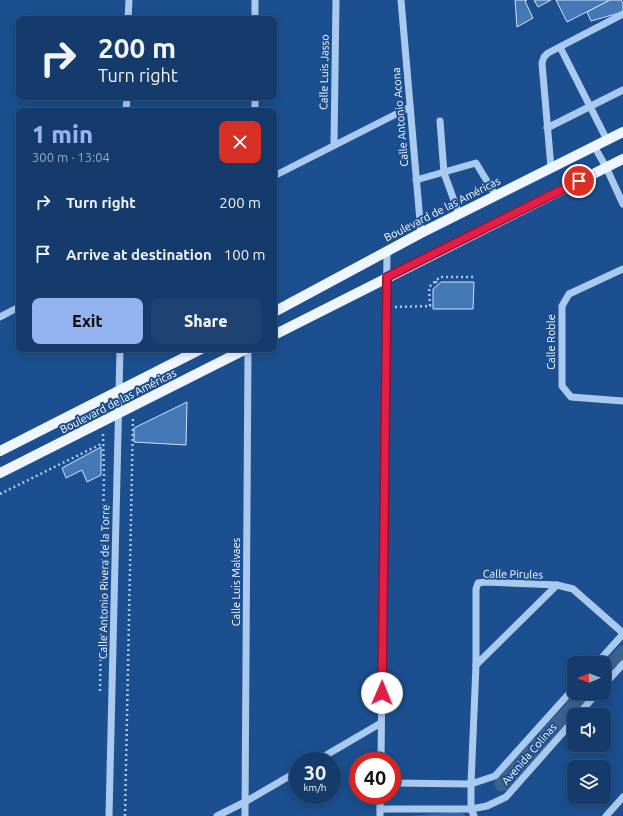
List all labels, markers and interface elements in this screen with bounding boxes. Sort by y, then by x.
icon: right [32,32,84,84]
text: 200 m [98,32,176,63]
street label: Calle Luis Jasso [317,34,331,110]
text: Turn right [98,65,178,85]
street label: Calle Antonio Acona [390,67,410,167]
text: 1 min [32,121,93,148]
button: close [219,121,261,163]
text: 300 m · 13:04 [32,150,110,164]
pin [562,164,596,198]
icon: arrive [568,170,590,192]
street label: Boulevard de las Américas [382,174,502,244]
icon: right [32,191,54,213]
text: Turn right [66,194,136,211]
text: 200 m [219,194,261,211]
icon: arrive [32,243,54,265]
text: Arrive at destination [66,246,212,263]
text: 100 m [224,246,266,263]
button: Exit [32,298,143,344]
button: Share [151,298,261,344]
street label: Calle Roble [545,314,557,370]
street label: Boulevard de las Américas [58,366,178,436]
street label: Calle Antonio Rivera de la Torre [97,505,111,659]
street label: Calle Luis Malvaes [230,538,242,626]
street label: Calle Pirules [483,567,543,581]
north arrow [567,656,611,700]
map controls [567,656,611,804]
position arrow [361,672,403,714]
button: sound [567,708,611,752]
street label: Avenida Colinas [499,721,559,787]
speed limit sign: 40 [349,752,401,804]
button: layers [567,760,611,804]
text: 30 [304,761,326,784]
text: km/h [303,782,327,793]

